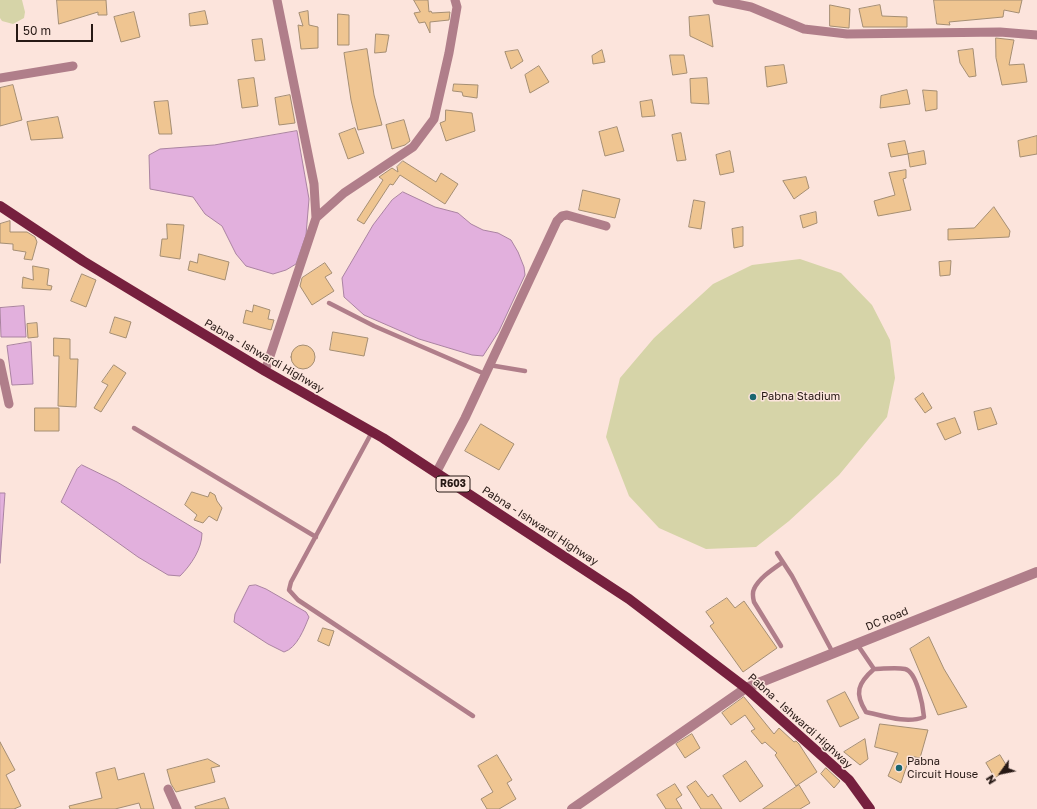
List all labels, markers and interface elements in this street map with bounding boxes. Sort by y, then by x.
scale bar [18,16,95,42]
text: 50 m [23,23,51,38]
street label: Pabna - Ishwardi Highway [202,316,326,396]
place label: Pabna Stadium [761,390,840,404]
marker: Pabna Stadium [748,392,758,402]
road number: R603 [436,476,470,492]
street label: Pabna - Ishwardi Highway [479,483,601,569]
street label: DC Road [864,604,910,634]
street label: Pabna - Ishwardi Highway [745,671,855,771]
north arrow [981,753,1021,793]
place label: Pabna Circuit House [907,755,978,781]
marker: Pabna Circuit House [894,763,904,773]
text: N [983,773,998,787]

